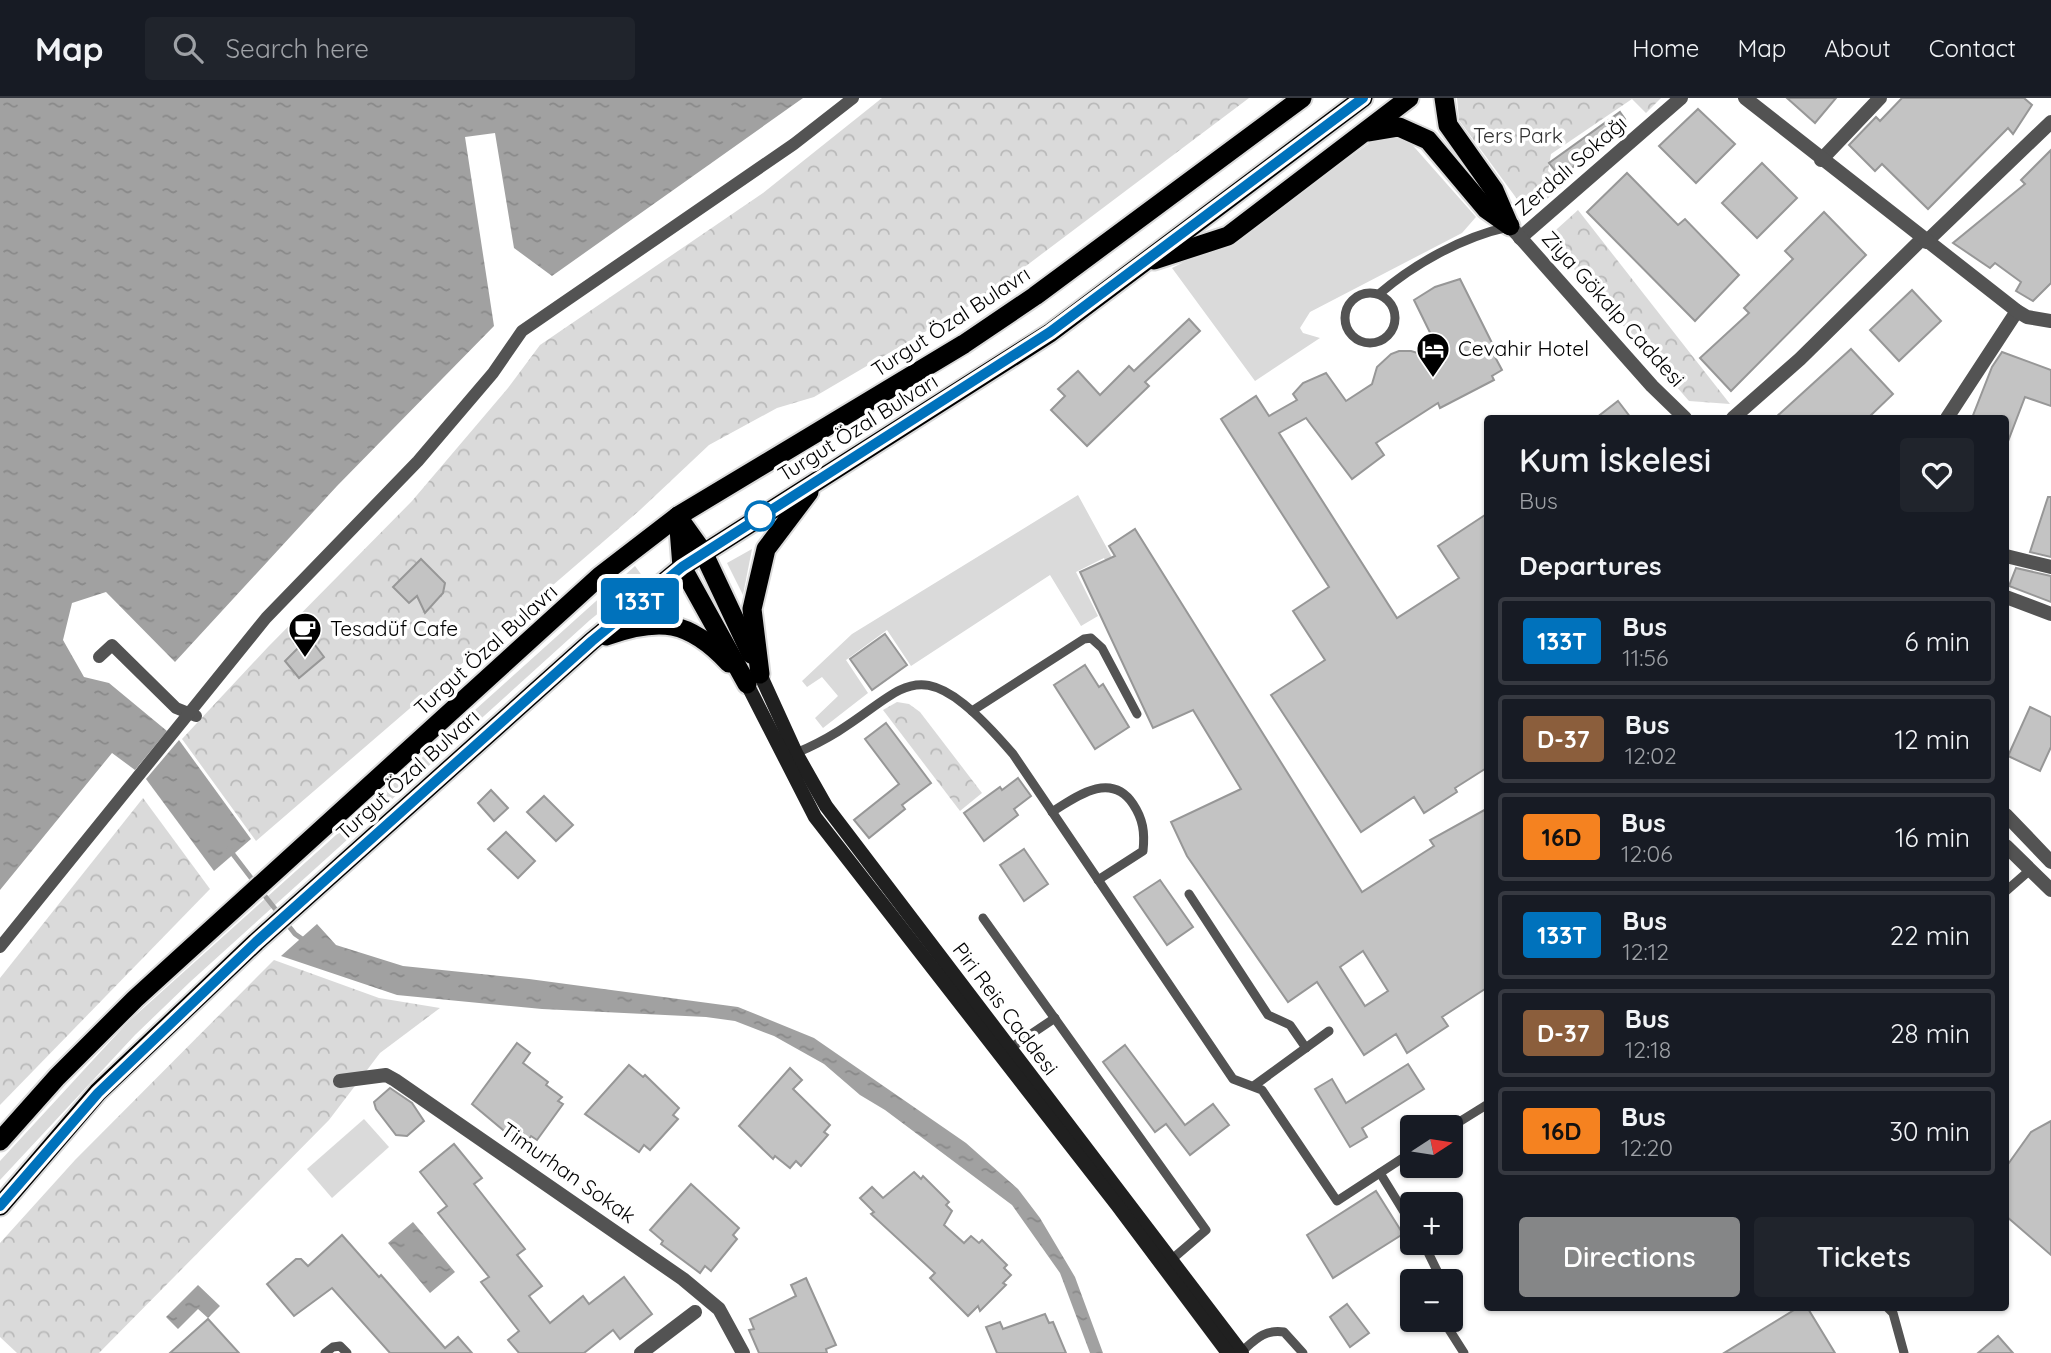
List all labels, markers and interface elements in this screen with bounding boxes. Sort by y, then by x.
search box [145,17,635,80]
text: Map [35,28,103,69]
icon: search [169,29,207,67]
text: Search here [225,32,369,65]
text: Home [1632,33,1699,63]
text: Map [1737,33,1786,63]
text: About [1824,33,1891,63]
text: Contact [1929,33,2016,63]
street label: Zerdalı Sokağı [1509,110,1631,221]
park label: Ters Park [1473,122,1563,148]
street label: Ziya Gökalp Caddesi [1537,225,1691,392]
street label: Turgut Özal Bulavrı [866,260,1035,382]
hotel icon: Cevahir Hotel [1414,330,1452,379]
place label: Cevahir Hotel [1458,335,1589,361]
street label: Turgut Özal Bulvarı [773,368,942,487]
button: heart [1900,438,1974,512]
text: Kum İskelesi [1519,439,1711,480]
text: Bus [1519,486,1558,515]
unlabelled marker [745,501,775,531]
text: Departures [1519,549,1662,582]
street label: Turgut Özal Bulavrı [408,578,562,720]
line badge: 133T [591,578,689,624]
text: 133T [615,586,665,616]
cafe icon: Tesadüf Cafe [286,610,324,659]
text: Bus [1622,610,1667,643]
place label: Tesadüf Cafe [330,615,458,641]
text: 6 min [1905,625,1970,658]
text: 133T [1537,626,1587,656]
text: 11:56 [1622,643,1668,672]
street label: Turgut Özal Bulvarı [331,703,484,845]
text: Bus [1625,708,1670,741]
text: 12 min [1895,723,1970,756]
text: D-37 [1537,724,1590,754]
text: 12:02 [1625,741,1677,770]
text: Bus [1621,806,1666,839]
text: 16 min [1895,821,1970,854]
text: 16D [1542,822,1581,852]
text: 12:06 [1621,839,1673,868]
text: Bus [1622,904,1667,937]
text: 22 min [1890,919,1970,952]
text: 133T [1537,920,1587,950]
street label: Piri Reis Caddesi [947,937,1064,1080]
text: 12:12 [1622,937,1669,966]
text: Bus [1625,1002,1670,1035]
text: 28 min [1890,1017,1970,1050]
text: D-37 [1537,1018,1590,1048]
text: 12:18 [1625,1035,1671,1064]
text: Bus [1621,1100,1666,1133]
north arrow [1400,1115,1463,1178]
map controls [1400,1115,1463,1332]
text: 30 min [1890,1115,1970,1148]
street label: Timurhan Sokak [496,1116,641,1228]
text: 16D [1542,1116,1581,1146]
text: 12:20 [1621,1133,1673,1162]
button: + [1400,1192,1463,1255]
button: Directions [1519,1217,1740,1297]
button: Tickets [1754,1217,1974,1297]
button: − [1400,1269,1463,1332]

